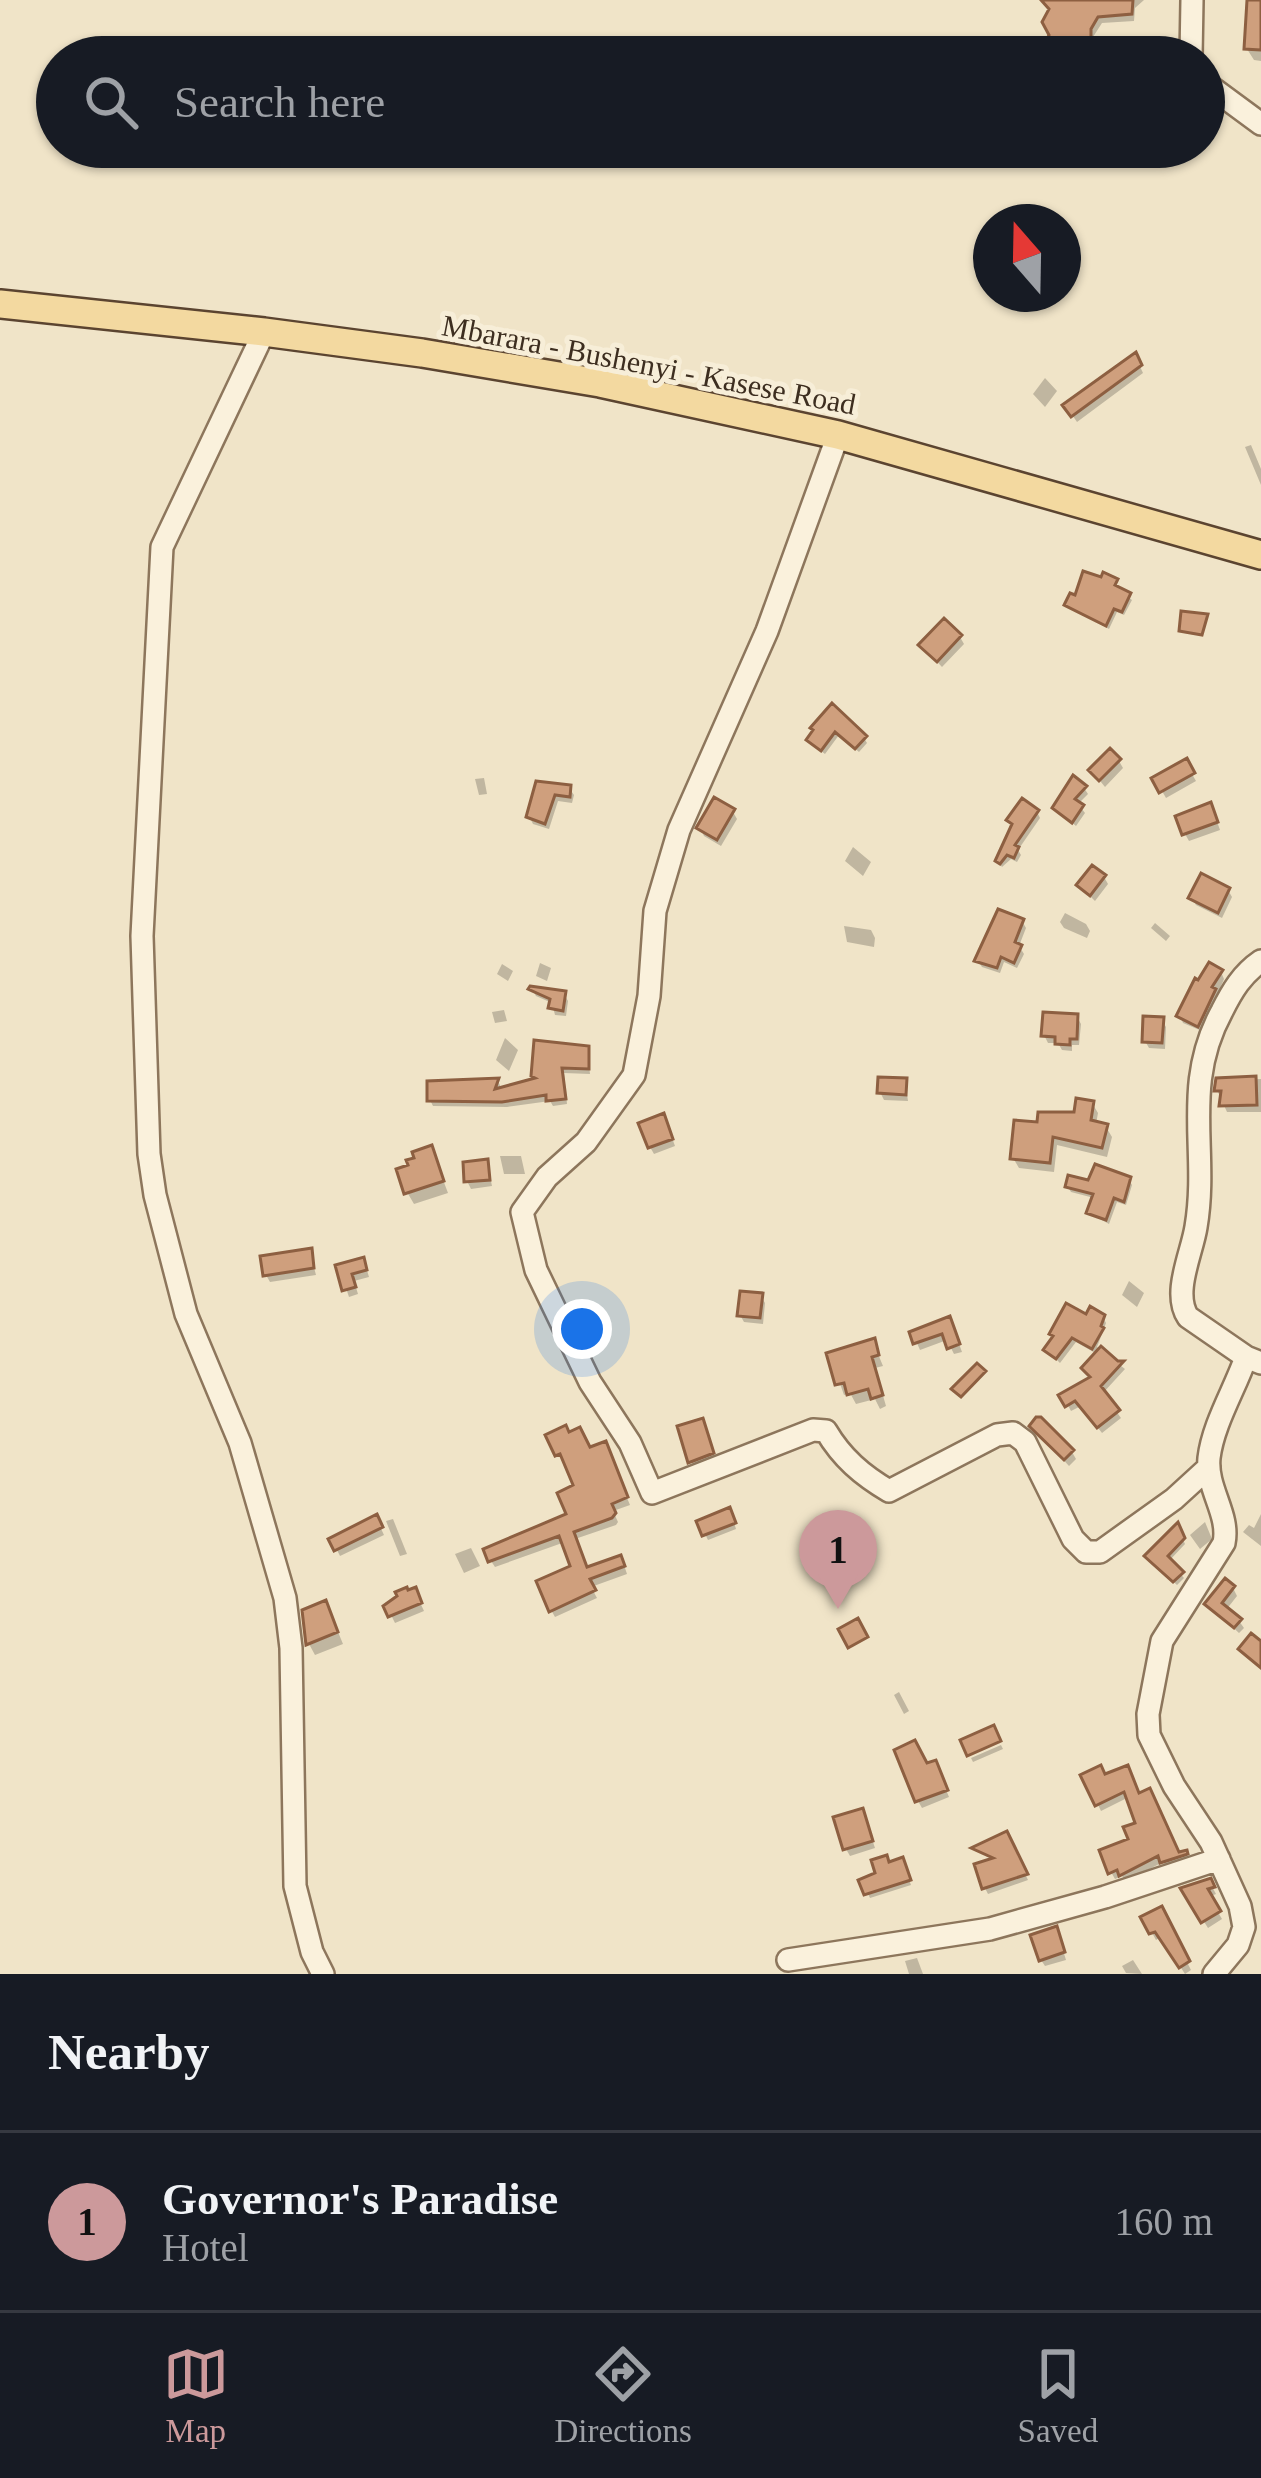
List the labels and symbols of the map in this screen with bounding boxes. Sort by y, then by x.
north arrow [973,204,1081,312]
street label: Mbarara - Bushenyi - Kasese Road [439,308,859,421]
your location [552,1299,612,1359]
pin: 1 [799,1510,877,1609]

